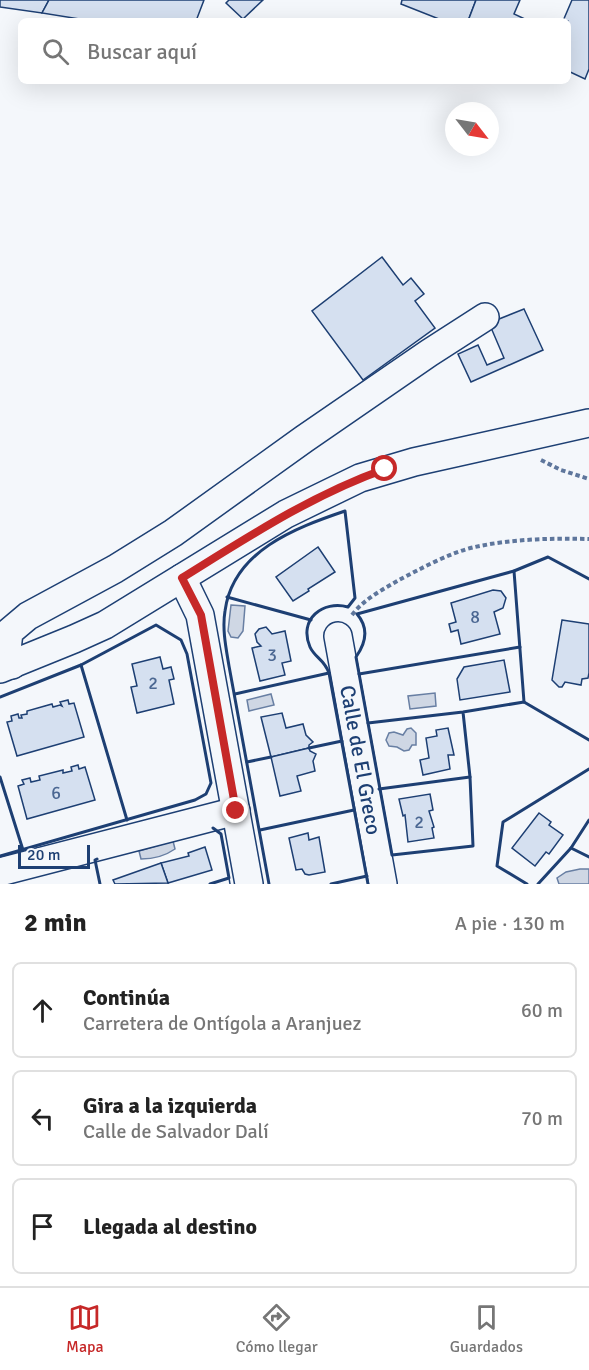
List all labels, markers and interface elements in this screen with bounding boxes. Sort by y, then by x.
search box [18,18,571,84]
icon: search [39,35,72,68]
text: Buscar aquí [87,38,197,65]
north arrow [445,102,499,156]
route start [371,455,397,481]
house number: 8 [470,606,480,628]
house number: 3 [267,644,277,666]
house number: 2 [148,672,158,694]
street label: Calle de El Greco [334,683,387,837]
house number: 6 [51,782,61,804]
route end [222,797,248,823]
house number: 2 [414,811,424,833]
scale bar [18,842,90,870]
text: 20 m [27,845,61,865]
text: 2 min [24,907,87,939]
text: A pie · 130 m [455,911,565,936]
text: Continúa [83,984,170,1011]
icon: ahead [26,994,59,1027]
text: 60 m [521,998,563,1023]
text: Carretera de Ontígola a Aranjuez [83,1011,362,1036]
text: Gira a la izquierda [83,1092,257,1119]
icon: left [26,1102,59,1135]
text: 70 m [521,1106,563,1131]
text: Calle de Salvador Dalí [83,1119,269,1144]
icon: arrive [26,1210,59,1243]
text: Llegada al destino [83,1213,257,1240]
tab: Mapa [66,1301,104,1357]
tab: Cómo llegar [236,1301,318,1357]
tab: Guardados [450,1301,523,1357]

